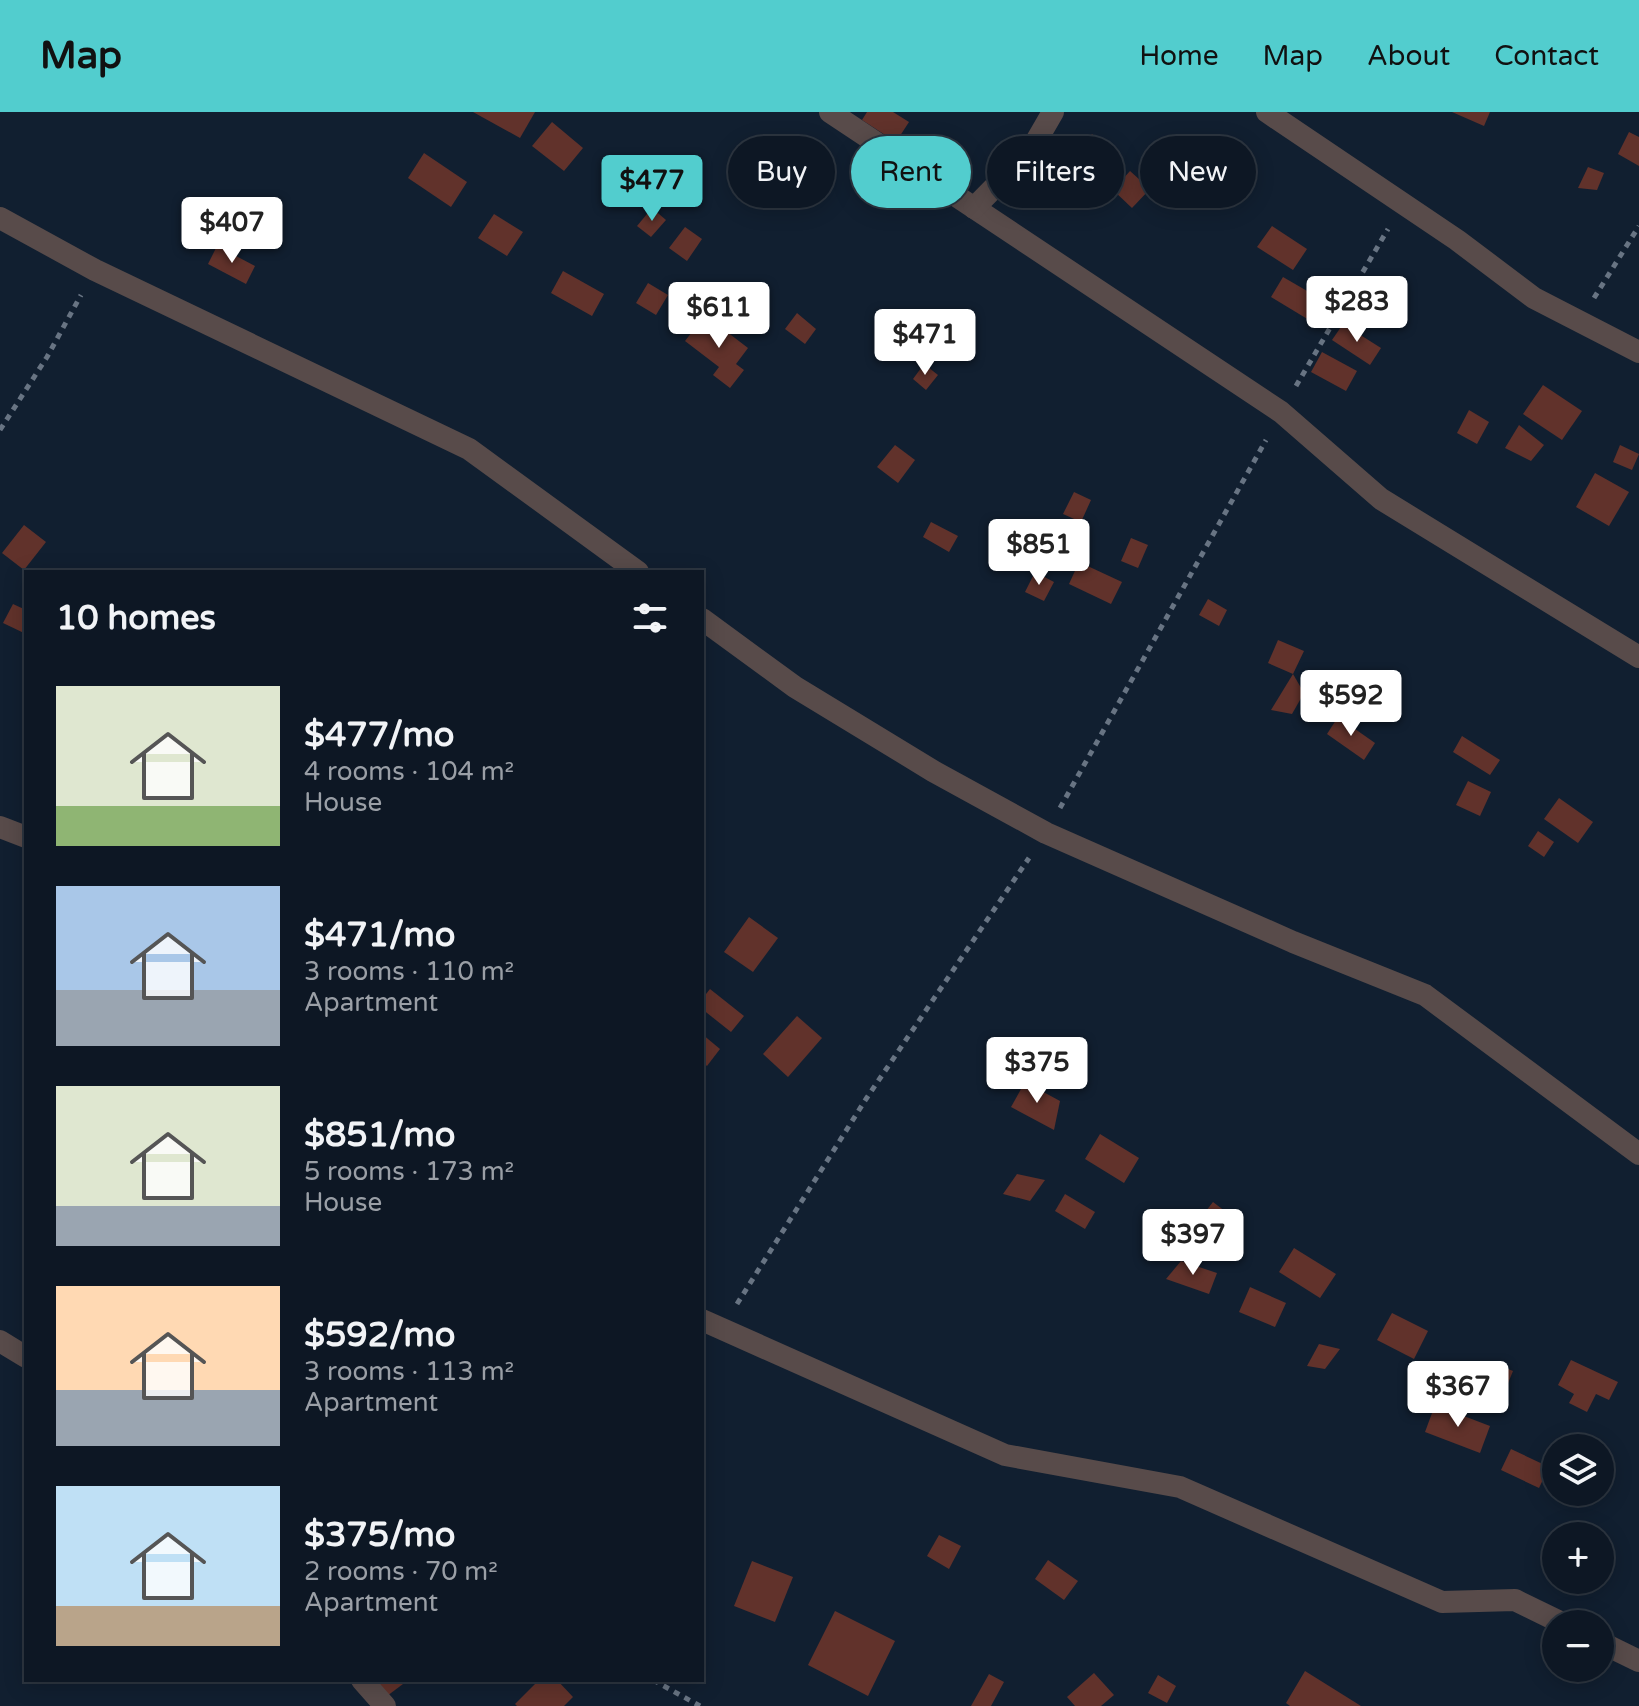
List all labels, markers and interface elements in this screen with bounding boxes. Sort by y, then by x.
text: Map [40,33,122,79]
text: Home [1139,39,1219,73]
text: Map [1263,39,1323,73]
text: About [1367,39,1450,73]
text: Contact [1494,39,1599,73]
chip: Buy [728,136,835,208]
chip: Rent [851,136,971,208]
chip: Filters [987,136,1124,208]
chip: New [1140,136,1256,208]
pin: $477 [605,155,699,223]
text: $477 [619,165,685,196]
pin: $407 [185,197,279,265]
text: $407 [199,207,265,238]
pin: $283 [1310,276,1404,344]
pin: $611 [672,282,766,350]
text: $283 [1324,286,1390,317]
text: $611 [686,292,752,323]
pin: $471 [878,309,972,377]
text: $471 [892,319,958,350]
pin: $851 [992,519,1086,587]
text: $851 [1006,529,1072,560]
icon: filters [628,596,672,640]
text: 10 homes [56,598,216,639]
pin: $592 [1304,670,1398,738]
text: $592 [1318,680,1384,711]
text: $477/mo [304,715,454,756]
icon: home [120,718,216,814]
text: 4 rooms · 104 m² [304,756,514,787]
text: House [304,787,382,818]
text: $471/mo [304,915,455,956]
icon: home [120,918,216,1014]
text: 3 rooms · 110 m² [304,956,514,987]
text: Apartment [304,987,438,1018]
pin: $375 [990,1037,1084,1105]
text: $375 [1004,1047,1070,1078]
text: $851/mo [304,1115,455,1156]
icon: home [120,1118,216,1214]
text: 5 rooms · 173 m² [304,1156,514,1187]
text: House [304,1187,382,1218]
pin: $397 [1146,1209,1240,1277]
text: $397 [1160,1219,1226,1250]
text: $592/mo [304,1315,455,1356]
icon: home [120,1318,216,1414]
text: 3 rooms · 113 m² [304,1356,514,1387]
pin: $367 [1411,1361,1505,1429]
text: $367 [1425,1371,1491,1402]
text: Apartment [304,1387,438,1418]
map controls [1542,1434,1614,1682]
button: layers [1542,1434,1614,1506]
text: $375/mo [304,1515,455,1556]
icon: home [120,1518,216,1614]
button: + [1542,1522,1614,1594]
text: 2 rooms · 70 m² [304,1556,498,1587]
text: Apartment [304,1587,438,1618]
button: − [1542,1610,1614,1682]

